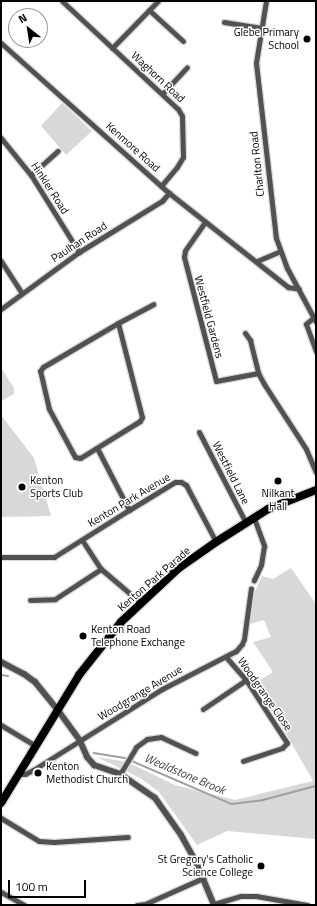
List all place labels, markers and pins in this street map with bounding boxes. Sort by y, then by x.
place label: Glebe Primary School [234,26,299,52]
marker: Glebe Primary School [302,34,312,44]
place label: Kenton Sports Club [30,474,83,500]
marker: Nilkant Hall [273,476,283,486]
marker: Kenton Sports Club [17,482,27,492]
place label: Nilkant Hall [262,487,294,513]
place label: Kenton Road Telephone Exchange [91,623,185,649]
marker: Kenton Road Telephone Exchange [78,631,88,641]
place label: Kenton Methodist Church [46,760,128,786]
marker: Kenton Methodist Church [33,768,43,778]
place label: St Gregory's Catholic Science College [158,853,253,879]
marker: St Gregory's Catholic Science College [256,861,266,871]

